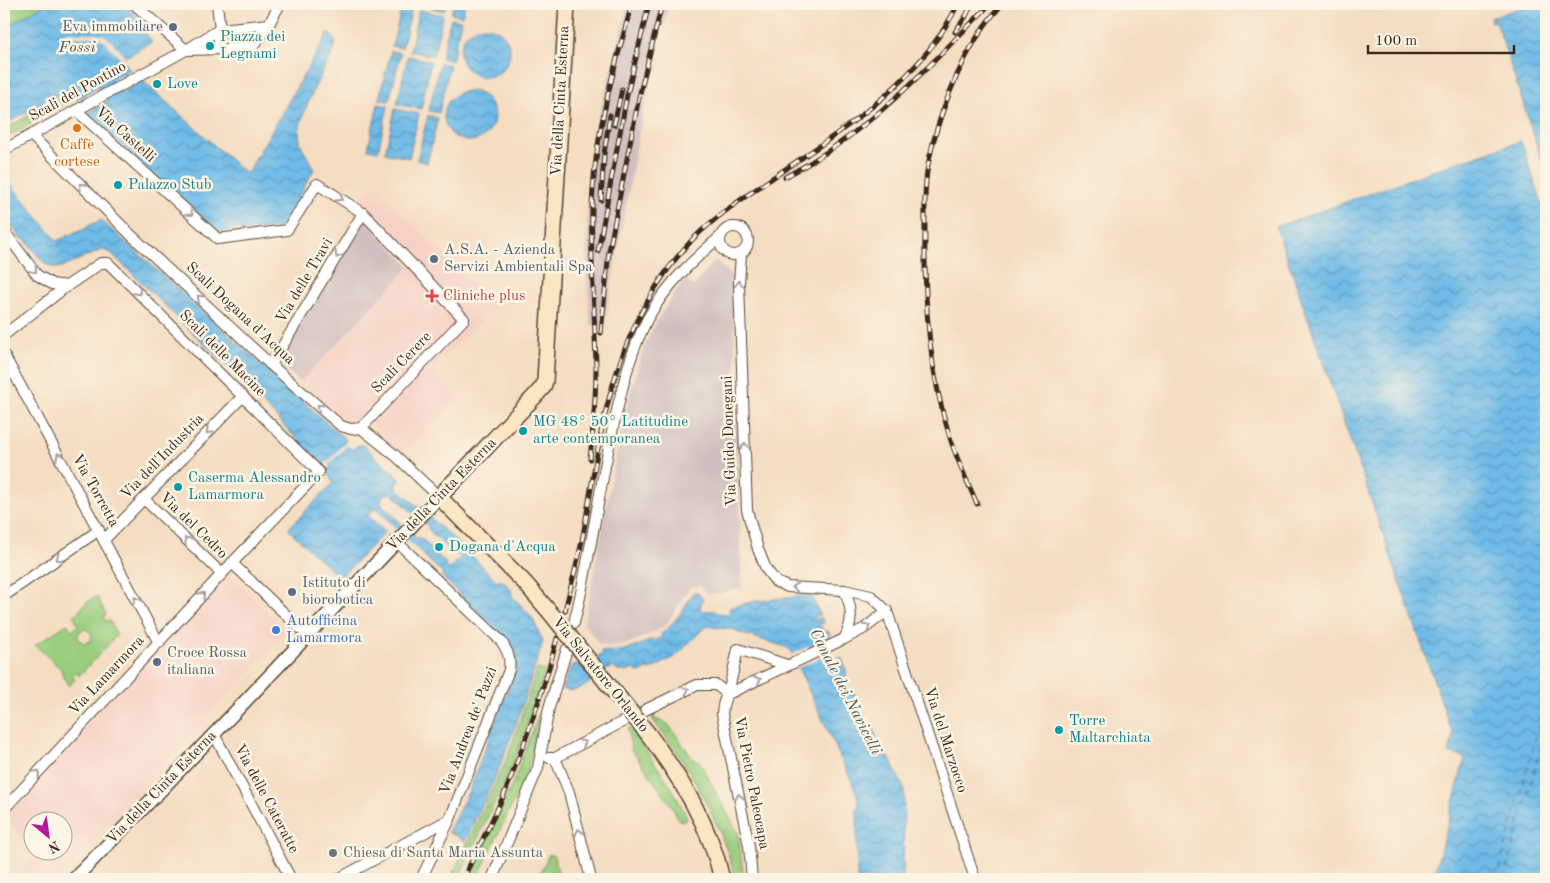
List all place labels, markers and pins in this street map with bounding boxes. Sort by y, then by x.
place label: Eva immobilare [62,20,163,35]
marker: Eva immobilare [167,21,179,33]
place label: Piazza dei Legnami [220,30,285,62]
marker: Piazza dei Legnami [204,40,216,52]
place label: Love [167,77,198,92]
marker: Love [151,78,163,90]
marker: Caffè cortese [71,122,83,134]
place label: Caffè cortese [54,138,100,170]
place label: Palazzo Stub [128,178,212,193]
marker: Palazzo Stub [112,179,124,191]
place label: A.S.A. - Azienda Servizi Ambientali Spa [444,243,593,275]
marker: A.S.A. - Azienda Servizi Ambientali Spa [428,253,440,265]
marker: Cliniche plus [425,289,439,303]
place label: Cliniche plus [443,289,525,304]
place label: MG 48° 50° Latitudine arte contemporanea [533,415,688,447]
marker: MG 48° 50° Latitudine arte contemporanea [517,425,529,437]
place label: Caserma Alessandro Lamarmora [188,471,321,503]
marker: Caserma Alessandro Lamarmora [172,481,184,493]
place label: Dogana d'Acqua [449,540,556,555]
marker: Dogana d'Acqua [433,541,445,553]
place label: Istituto di biorobotica [302,576,374,608]
marker: Istituto di biorobotica [286,586,298,598]
place label: Autofficina Lamarmora [286,614,362,646]
marker: Autofficina Lamarmora [270,624,282,636]
place label: Croce Rossa italiana [167,646,247,678]
marker: Croce Rossa italiana [151,656,163,668]
place label: Torre Maltarchiata [1069,714,1151,746]
marker: Torre Maltarchiata [1053,724,1065,736]
place label: Chiesa di Santa Maria Assunta [343,846,544,861]
marker: Chiesa di Santa Maria Assunta [327,847,339,859]

